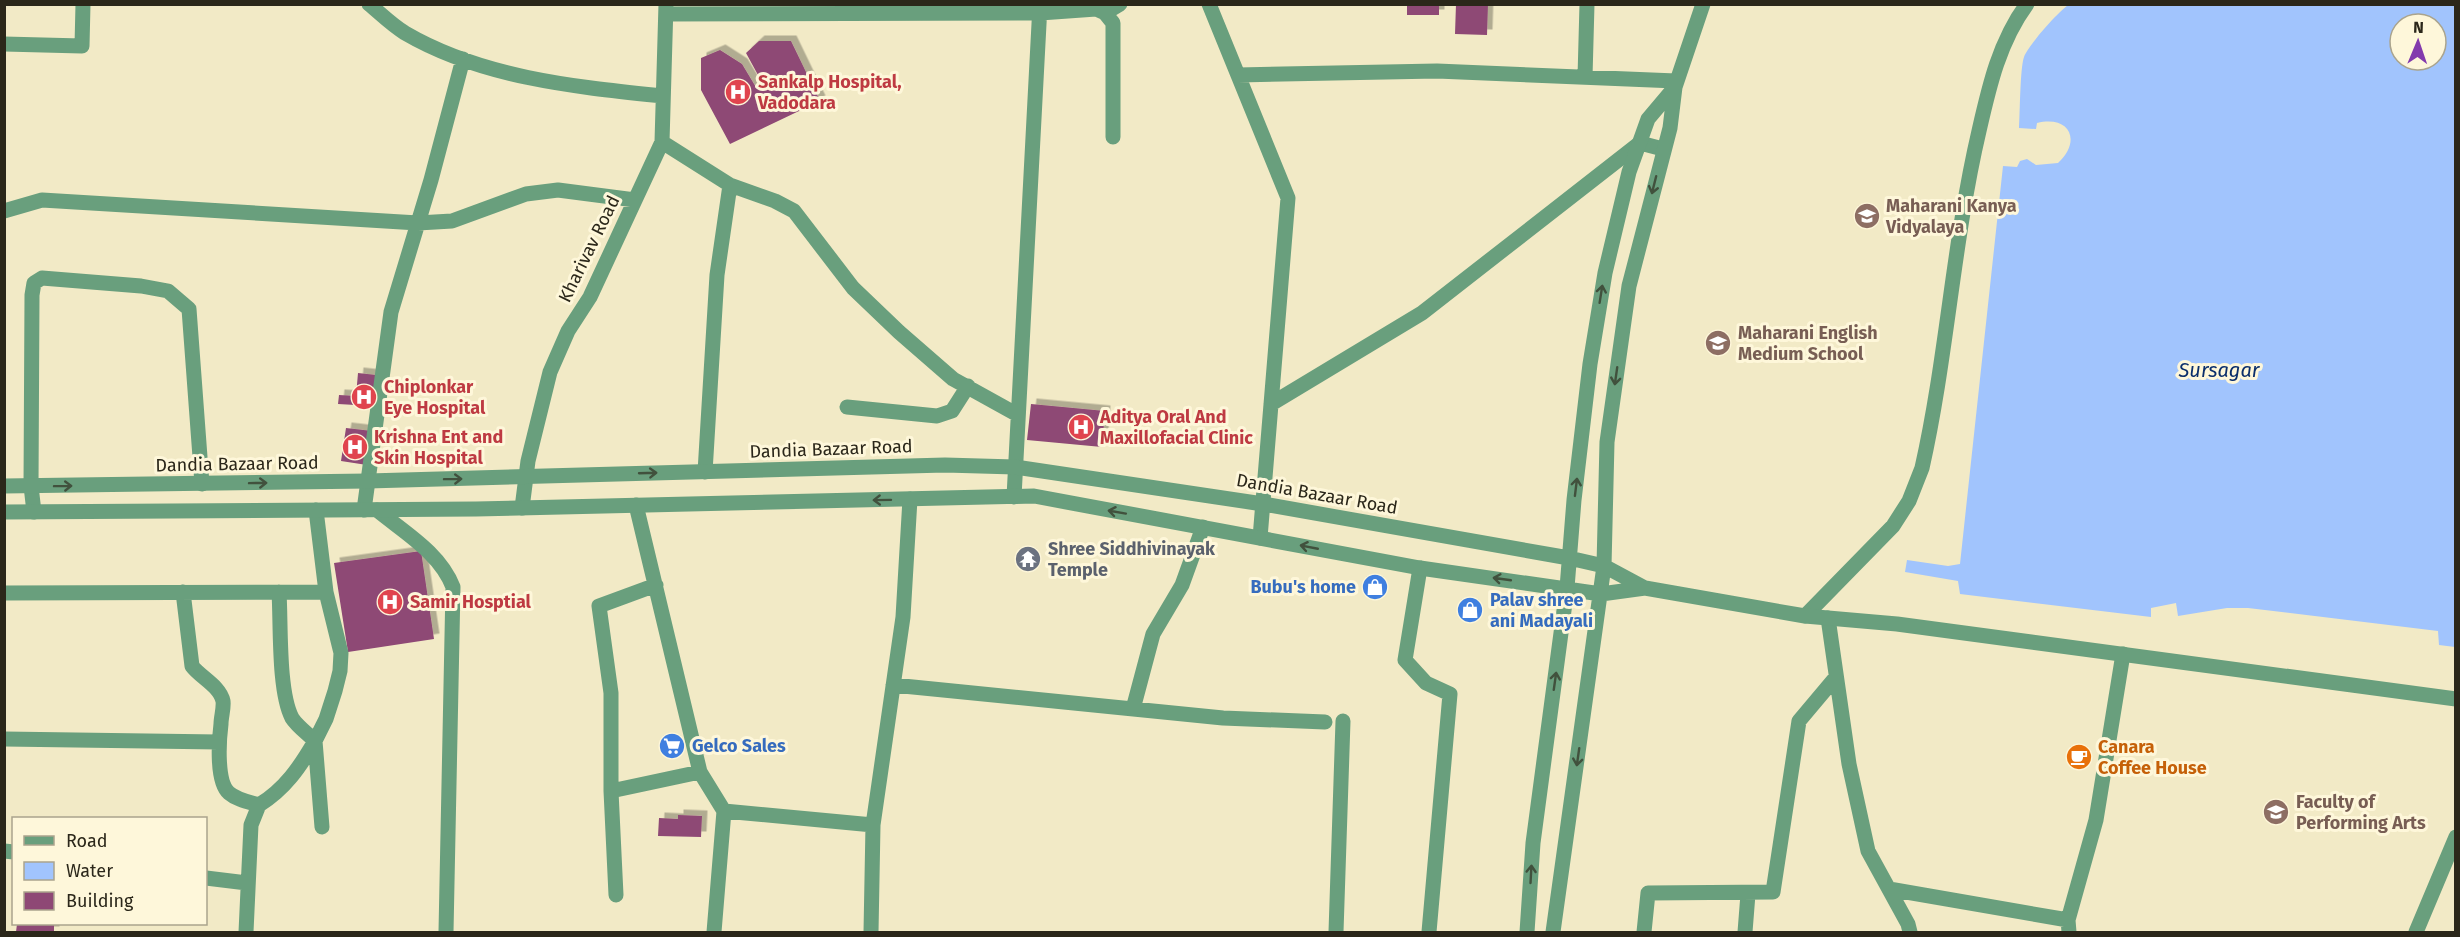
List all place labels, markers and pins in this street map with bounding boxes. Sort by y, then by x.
place label: Sankalp Hospital, Vadodara [757,71,902,114]
hospital icon: Sankalp Hospital, Vadodara [723,77,753,107]
place label: Maharani Kanya Vidyalaya [1885,195,2017,238]
school or university icon: Maharani Kanya Vidyalaya [1852,201,1882,231]
place label: Maharani English Medium School [1738,322,1878,365]
school or university icon: Maharani English Medium School [1703,328,1733,358]
place label: Chiplonkar Eye Hospital [384,376,486,419]
hospital icon: Chiplonkar Eye Hospital [349,382,379,412]
place label: Aditya Oral And Maxillofacial Clinic [1099,406,1253,449]
hospital icon: Aditya Oral And Maxillofacial Clinic [1066,412,1096,442]
place label: Krishna Ent and Skin Hospital [374,426,503,469]
hospital icon: Krishna Ent and Skin Hospital [340,432,370,462]
place label: Shree Siddhivinayak Temple [1048,538,1216,581]
temple icon: Shree Siddhivinayak Temple [1013,544,1043,574]
shop icon: Bubu's home [1360,572,1390,602]
place label: Bubu's home [1250,576,1356,598]
hospital icon: Samir Hosptial [375,587,405,617]
place label: Palav shree ani Madayali [1490,589,1593,632]
place label: Samir Hosptial [410,591,532,613]
shop icon: Palav shree ani Madayali [1455,595,1485,625]
supermarket icon: Gelco Sales [657,731,687,761]
place label: Gelco Sales [692,735,786,757]
place label: Canara Coffee House [2098,736,2207,779]
cafe icon: Canara Coffee House [2064,742,2094,772]
place label: Faculty of Performing Arts [2296,791,2426,834]
school or university icon: Faculty of Performing Arts [2261,797,2291,827]

